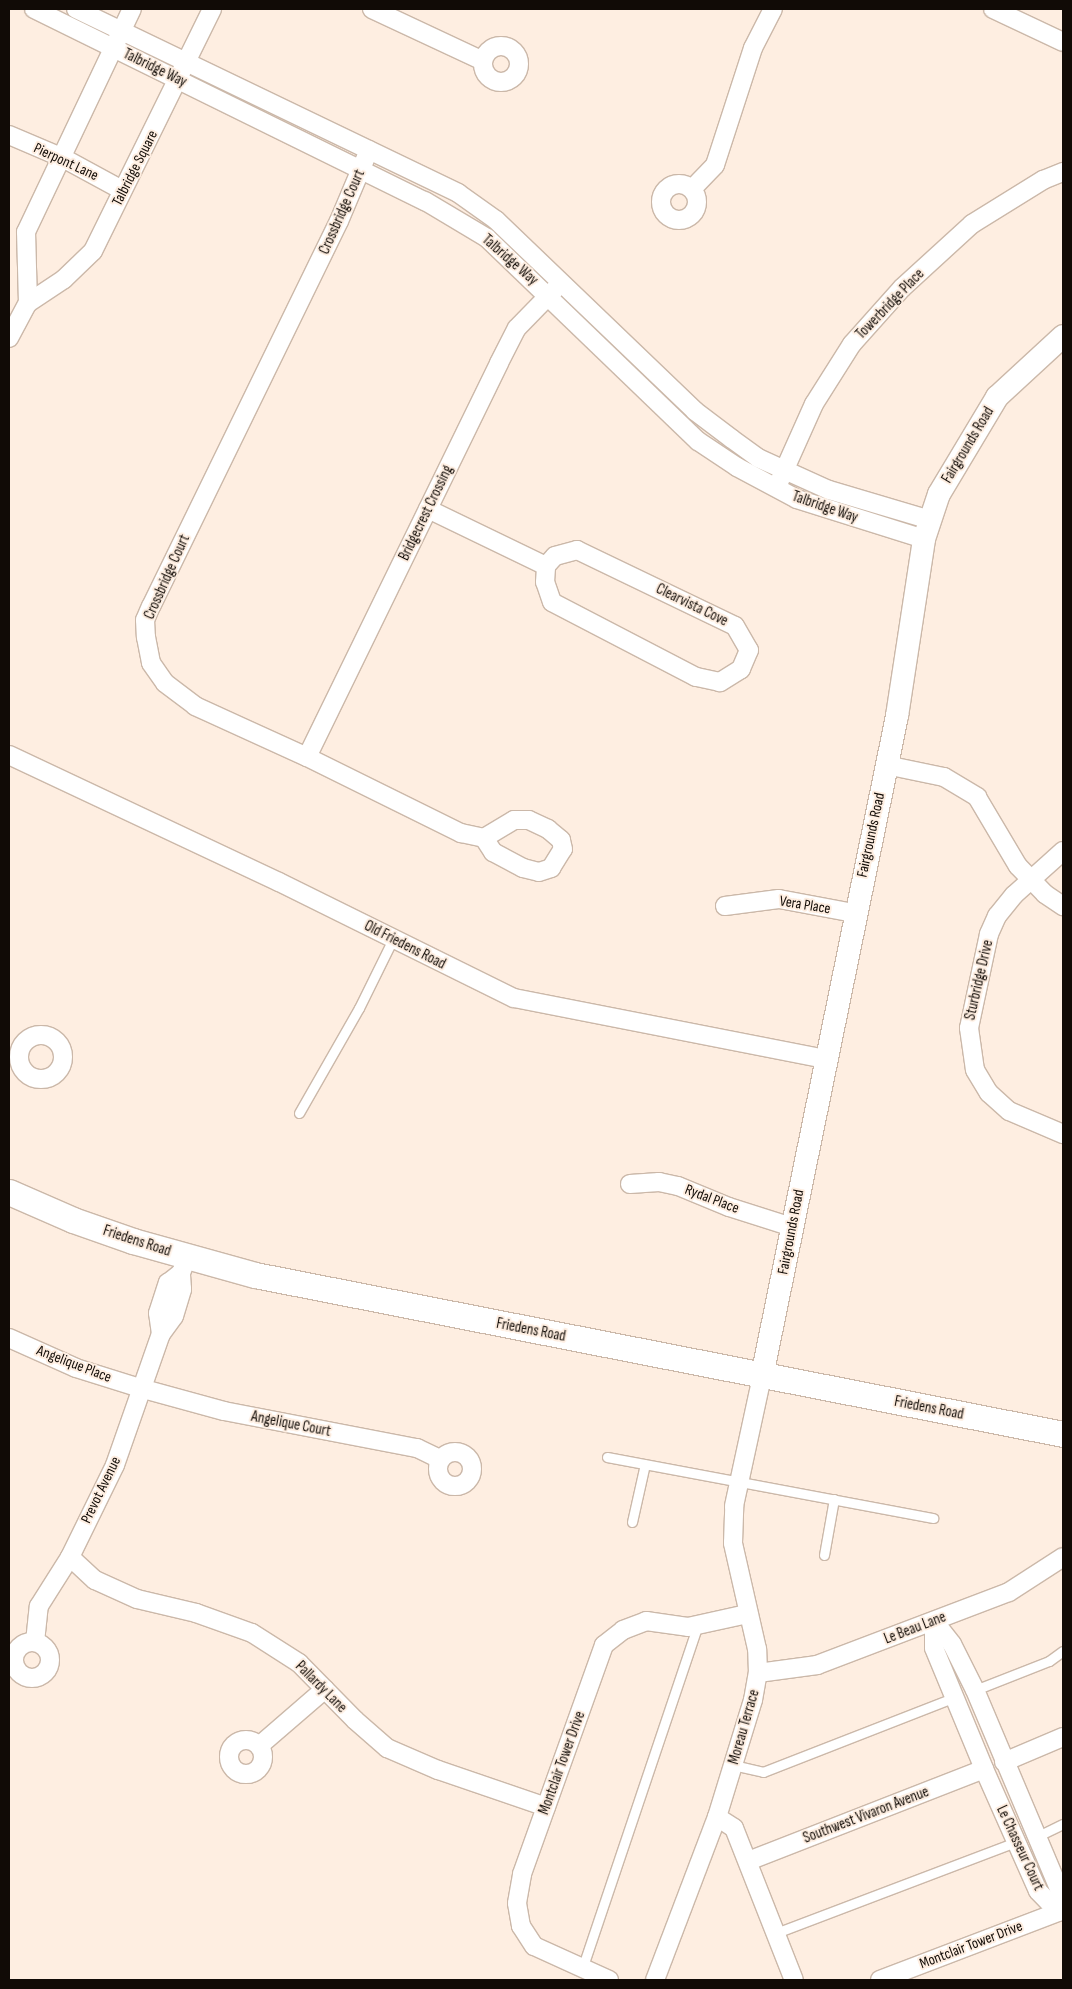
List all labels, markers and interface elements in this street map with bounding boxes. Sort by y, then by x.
street label: Talbridge Way [120,45,190,91]
street label: Talbridge Square [108,127,162,209]
street label: Pierpont Lane [31,139,101,185]
street label: Crossbridge Court [315,167,369,257]
street label: Talbridge Way [478,231,542,289]
street label: Towerbridge Place [852,265,928,343]
street label: Fairgrounds Road [938,404,998,486]
street label: Bridgecrest Crossing [395,462,457,564]
street label: Talbridge Way [790,487,860,527]
street label: Crossbridge Court [140,532,194,622]
street label: Clearvista Cove [653,580,731,630]
street label: Fairgrounds Road [853,791,889,879]
street label: Vera Place [778,892,832,918]
street label: Old Friedens Road [361,917,449,973]
street label: Sturbridge Drive [961,938,997,1022]
street label: Rydal Place [682,1180,742,1218]
street label: Fairgrounds Road [774,1188,808,1276]
street label: Friedens Road [101,1222,173,1260]
street label: Friedens Road [495,1314,567,1346]
street label: Angelique Place [34,1341,114,1387]
street label: Friedens Road [893,1392,965,1424]
street label: Angelique Court [250,1407,332,1441]
street label: Prevot Avenue [77,1454,125,1526]
street label: Le Beau Lane [882,1608,948,1648]
street label: Pallardy Lane [291,1657,351,1717]
street label: Moreau Terrace [725,1688,763,1766]
street label: Montclair Tower Drive [535,1709,589,1817]
street label: Southwest Vivaron Avenue [801,1783,931,1847]
street label: Le Chasseur Court [992,1803,1048,1893]
street label: Montclair Tower Drive [917,1917,1025,1973]

